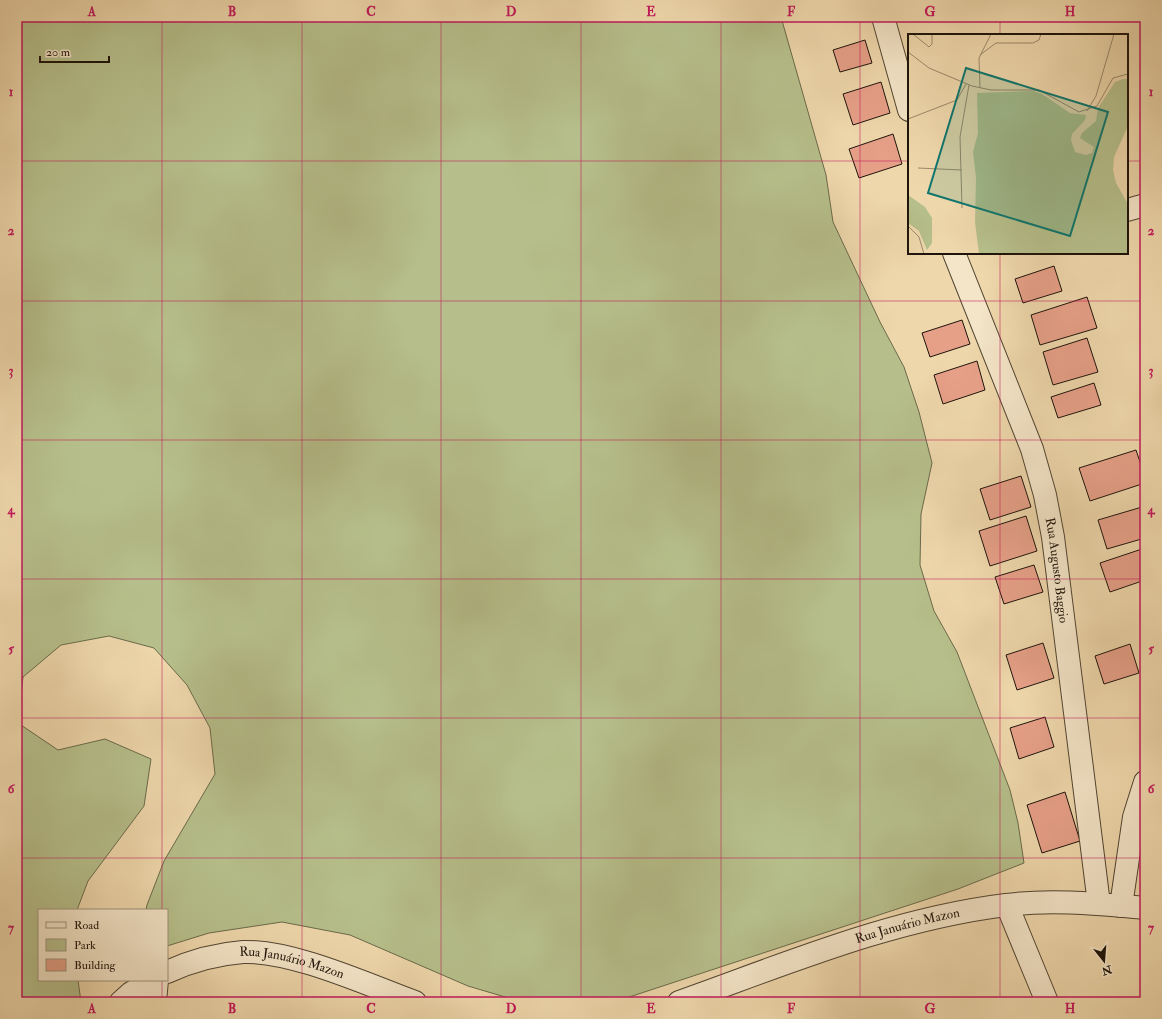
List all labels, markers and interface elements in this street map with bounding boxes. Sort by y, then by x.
text: A [87,4,97,20]
text: B [228,4,236,20]
text: C [366,4,376,20]
text: D [506,4,517,20]
text: E [646,4,656,20]
text: F [787,4,796,20]
text: G [925,4,936,20]
text: H [1065,4,1076,20]
inset map [908,34,1128,254]
scale bar [40,38,109,64]
text: 20 m [46,45,71,60]
text: 1 [9,84,14,100]
text: 1 [1149,84,1154,100]
text: 2 [8,223,15,239]
text: 2 [1148,223,1155,239]
text: 3 [9,363,14,379]
text: 3 [1149,363,1154,379]
text: 4 [6,502,15,518]
text: 4 [1146,502,1155,518]
street label: Rua Augusto Baggio [1041,516,1072,624]
text: 5 [8,641,14,657]
text: 5 [1148,641,1154,657]
text: 6 [8,781,16,797]
text: 6 [1148,781,1156,797]
street label: Rua Januário Mazon [853,905,961,947]
legend [38,909,168,981]
text: Road [74,918,99,933]
text: 7 [8,920,15,936]
text: 7 [1148,920,1155,936]
text: Park [74,938,96,953]
north arrow [1084,941,1124,981]
street label: Rua Januário Mazon [239,944,347,982]
text: Building [74,958,117,973]
text: N [1099,962,1114,978]
text: A [87,1001,97,1017]
text: B [228,1001,236,1017]
text: C [366,1001,376,1017]
text: D [506,1001,517,1017]
text: E [646,1001,656,1017]
text: F [787,1001,796,1017]
text: G [925,1001,936,1017]
text: H [1065,1001,1076,1017]

